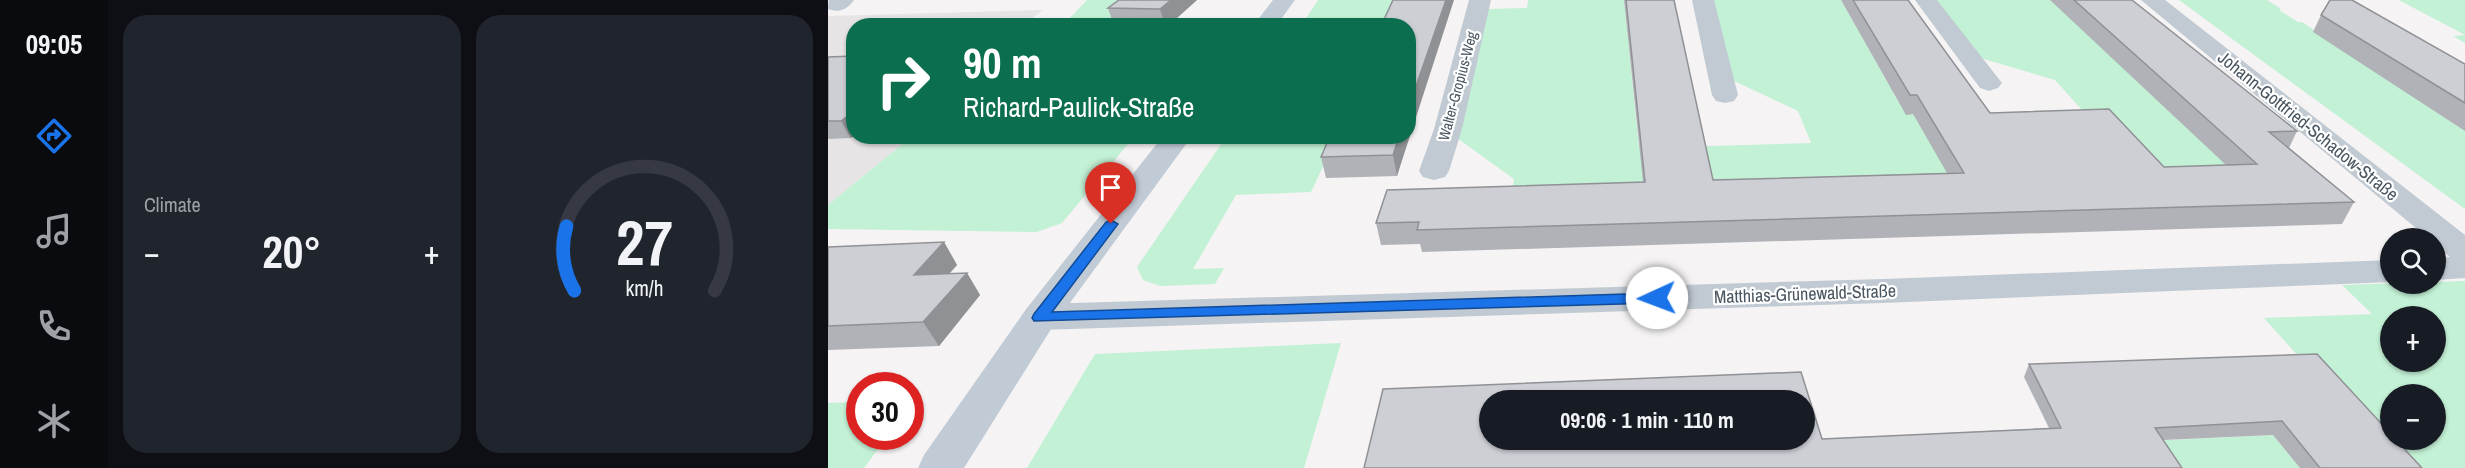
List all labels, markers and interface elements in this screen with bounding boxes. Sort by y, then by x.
text: 09:05 [26,26,82,62]
street label: Walter-Gropius-Weg [1433,29,1482,143]
text: 90 m [963,35,1042,91]
icon: right [864,42,942,120]
street label: Johann-Gottfried-Schadow-Straße [2213,45,2404,206]
text: Richard-Paulick-Straße [963,89,1194,125]
icon: directions [33,115,75,157]
pin [1085,162,1136,224]
icon: arrive [1094,171,1127,204]
text: Climate [144,191,201,218]
text: 27 [616,200,673,284]
icon: music [33,210,75,252]
text: 20° [262,221,321,282]
map controls [2380,228,2446,450]
button: search [2380,228,2446,294]
text: − [144,230,160,274]
text: + [424,230,439,274]
position arrow [1625,266,1689,330]
text: km/h [625,274,663,303]
street label: Matthias-Grünewald-Straße [1714,278,1896,309]
icon: phone [33,305,75,347]
button: + [2380,306,2446,372]
speed limit sign: 30 [846,372,924,450]
button: − [2380,384,2446,450]
icon: climate [33,400,75,442]
text: 09:06 · 1 min · 110 m [1560,405,1734,435]

